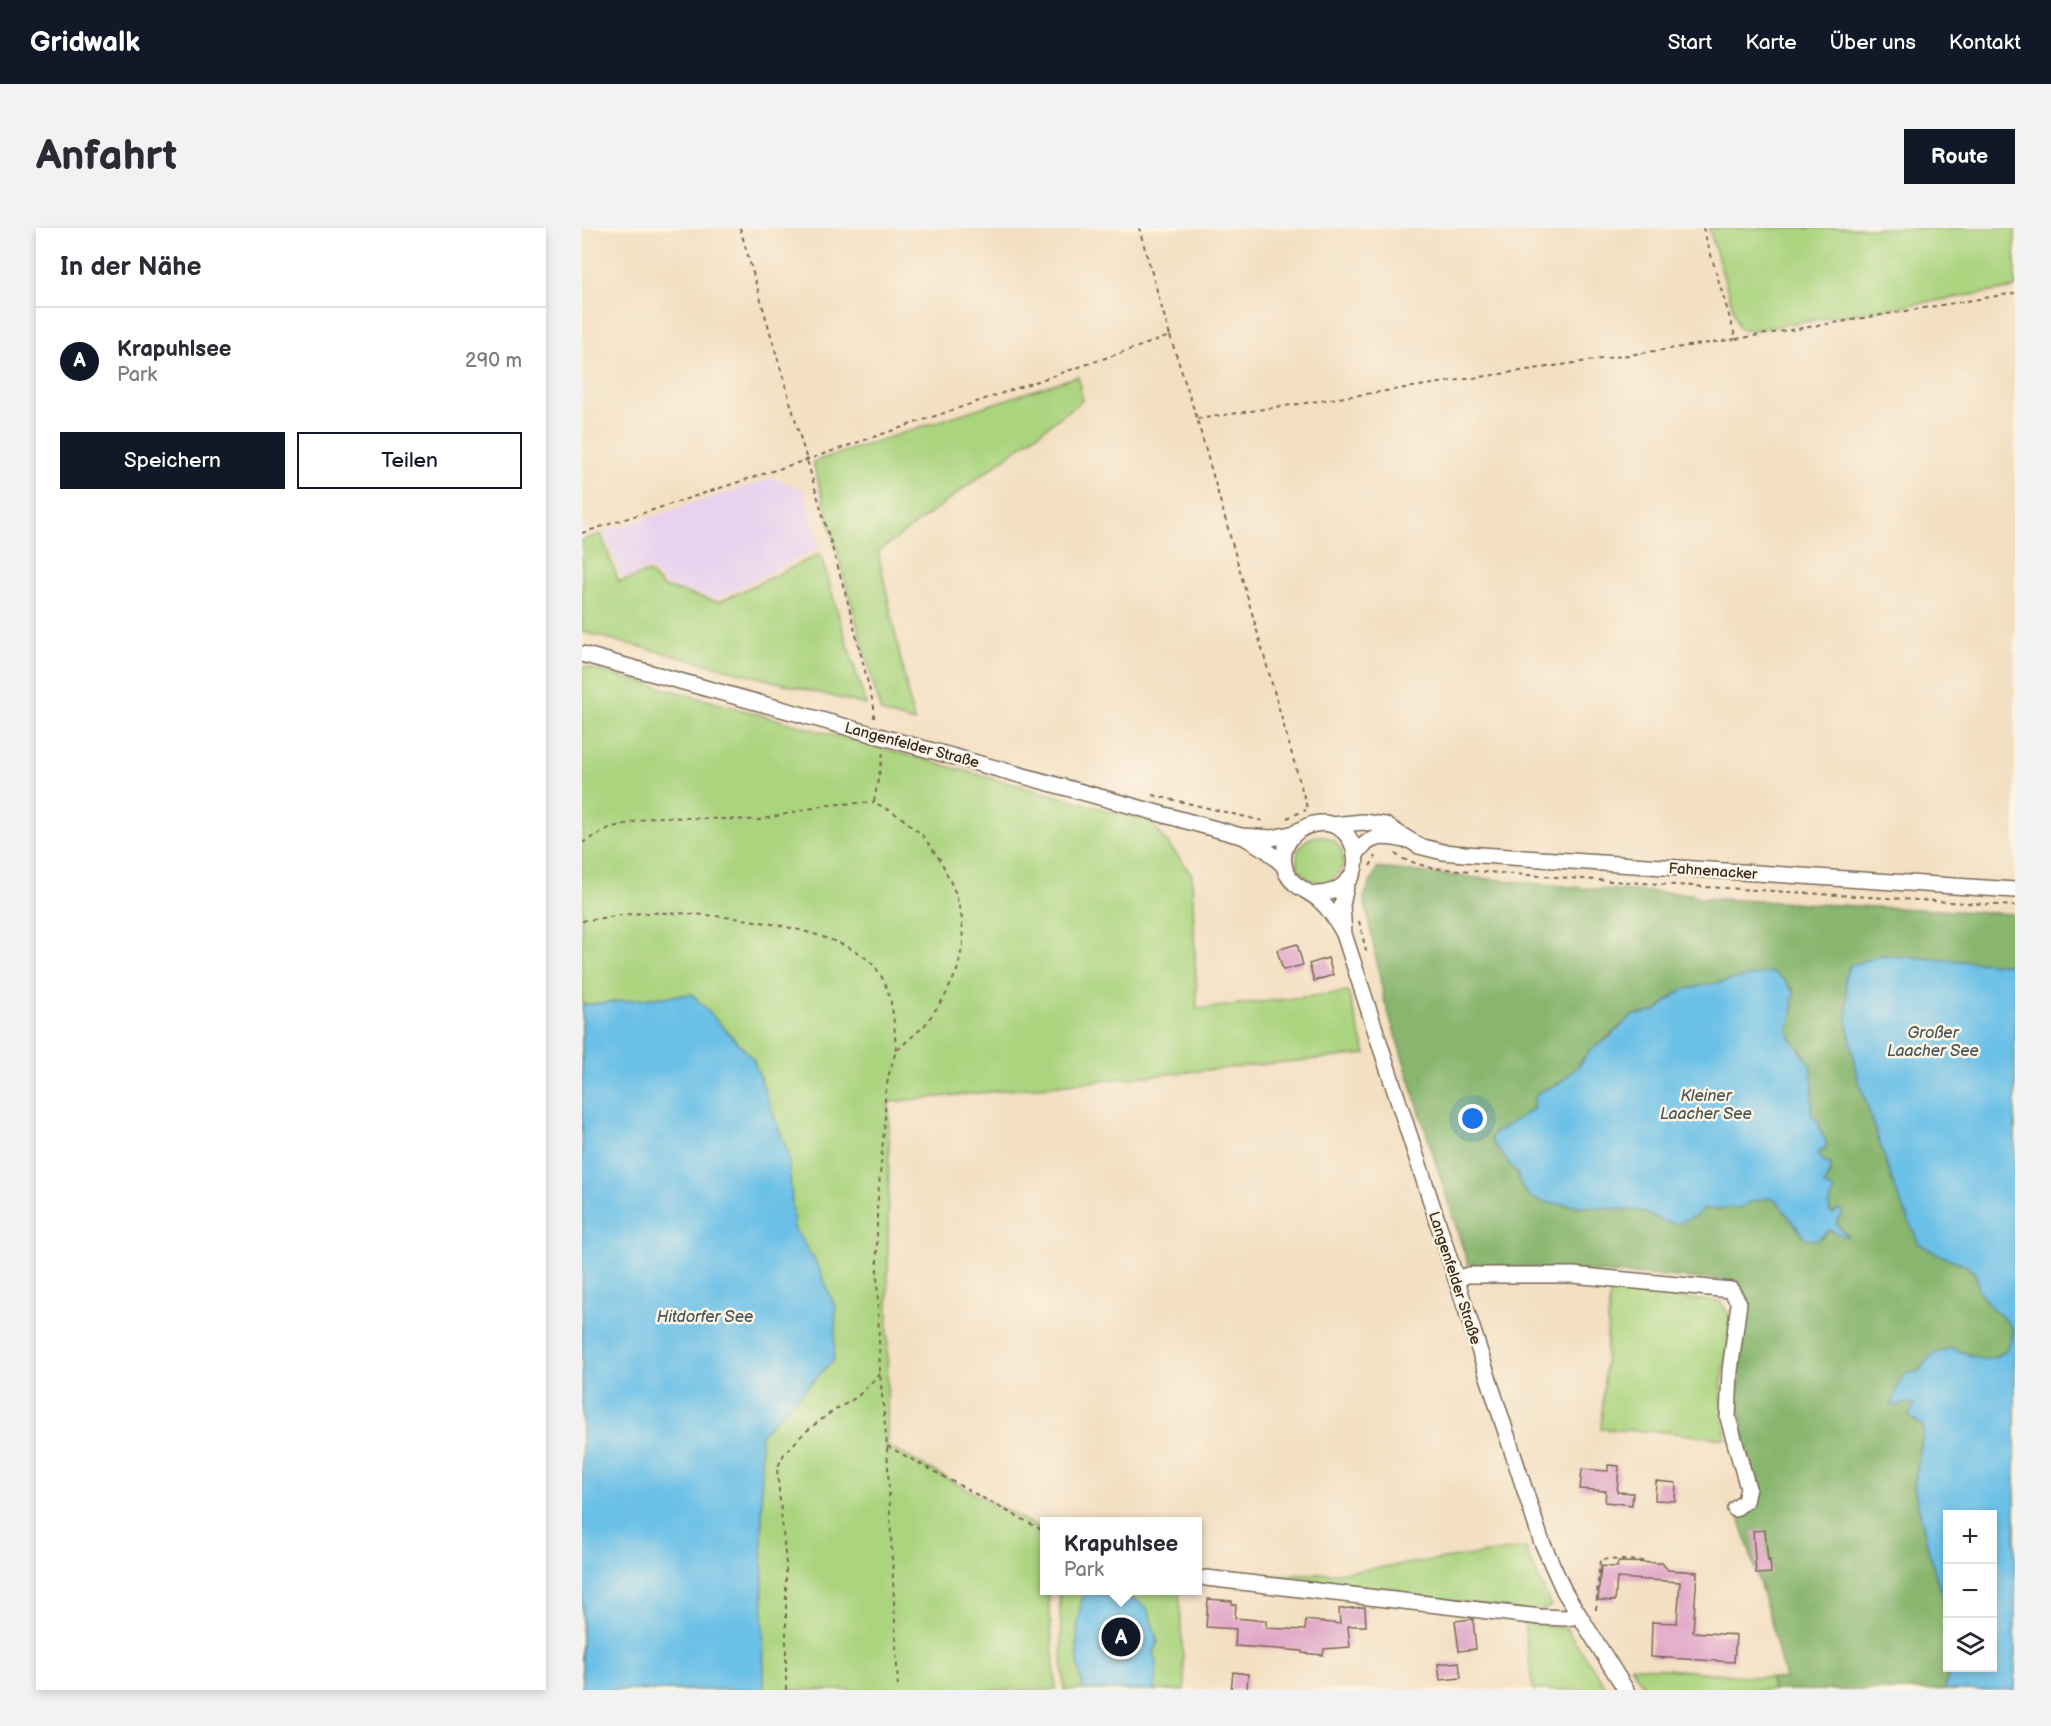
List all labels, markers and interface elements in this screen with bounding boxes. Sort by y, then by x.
text: Gridwalk [30,26,140,59]
text: Start [1668,30,1712,55]
text: Karte [1745,30,1797,55]
text: Über uns [1830,30,1916,55]
text: Kontakt [1949,30,2021,55]
button: Route [1904,129,2015,184]
text: Anfahrt [36,131,177,182]
text: In der Nähe [60,252,202,283]
text: Krapuhlsee [117,336,231,363]
text: A [73,349,86,373]
text: 290 m [465,349,522,373]
text: Park [117,363,157,387]
button: Speichern [60,432,285,489]
button: Teilen [297,432,522,489]
street label: Langenfelder Straße [842,718,981,773]
street label: Fahnenacker [1668,859,1759,884]
water label: Großer Laacher See [1887,1024,1979,1061]
water label: Kleiner Laacher See [1660,1087,1752,1124]
your location [1458,1104,1487,1133]
street label: Langenfelder Straße [1424,1209,1485,1347]
water label: Hitdorfer See [657,1308,753,1327]
map controls [1943,1510,1997,1672]
button: + [1943,1510,1997,1564]
popup [1040,1517,1202,1595]
text: Krapuhlsee [1064,1531,1178,1558]
text: Park [1064,1558,1104,1582]
button: − [1943,1564,1997,1618]
pin: A [1102,1614,1140,1660]
button: layers [1943,1618,1997,1672]

